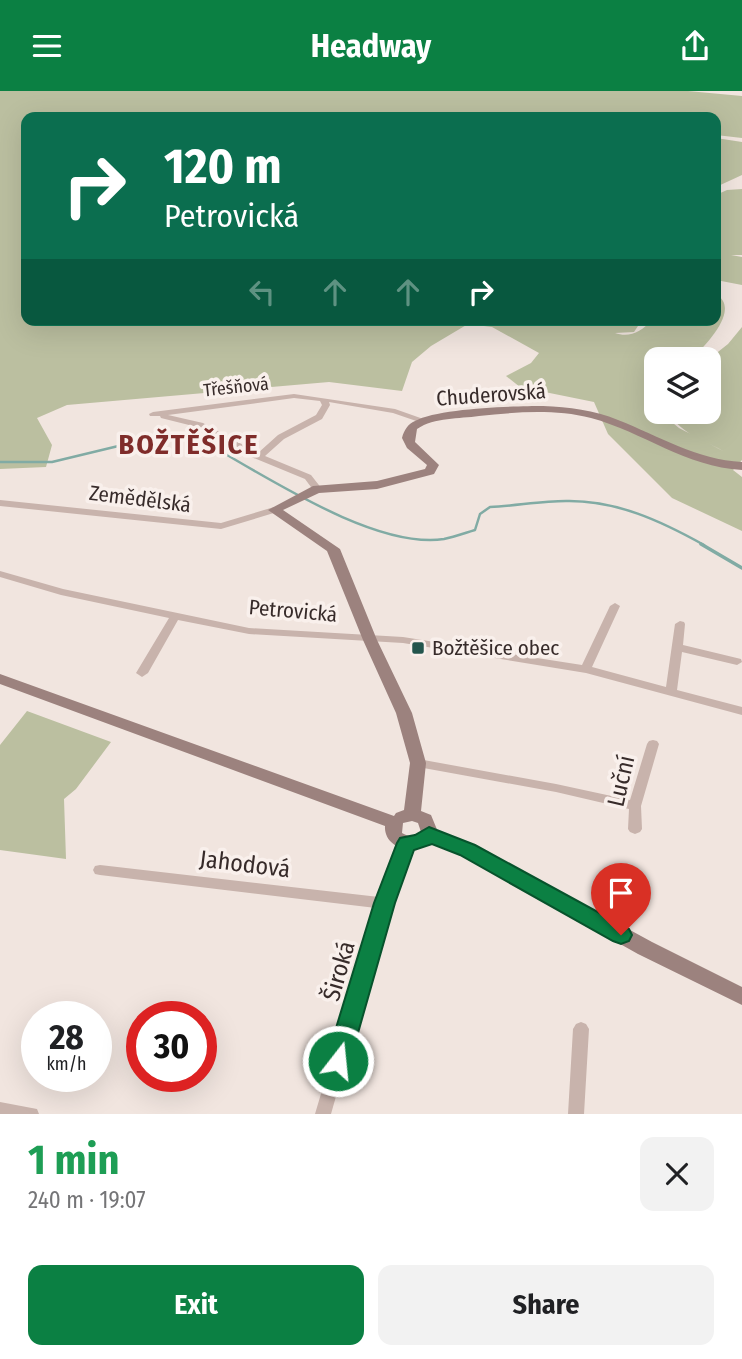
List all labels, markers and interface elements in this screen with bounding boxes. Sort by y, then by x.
icon: menu [28,27,66,65]
text: Headway [311,27,431,65]
icon: share [676,27,714,65]
text: 120 m [164,137,282,196]
icon: right [49,140,140,231]
text: Petrovická [164,197,299,235]
icon: left [243,273,281,311]
icon: ahead [316,273,354,311]
icon: ahead [389,273,427,311]
icon: right [462,273,500,311]
map controls [644,347,721,424]
button: layers [644,347,721,424]
street label: Třešňová [202,373,270,401]
street label: Chuderovská [435,378,547,412]
district label: BOŽTĚŠICE [119,427,259,461]
street label: Zemědělská [88,480,192,518]
street label: Petrovická [248,594,338,628]
place label: Božtěšice obec [432,635,559,661]
marker: Božtěšice obec [410,640,426,656]
street label: Luční [602,753,640,809]
street label: Jahodová [198,845,292,883]
pin [591,863,651,935]
icon: arrive [602,874,640,912]
street label: Široká [316,938,361,1004]
speed limit sign: 30 [126,1001,217,1092]
text: 28 [49,1016,84,1058]
position arrow [301,1024,375,1098]
text: km/h [46,1053,87,1075]
text: 1 min [28,1135,119,1185]
button: close [640,1137,714,1211]
text: 240 m · 19:07 [28,1186,145,1214]
button: Exit [28,1265,364,1345]
button: Share [378,1265,714,1345]

